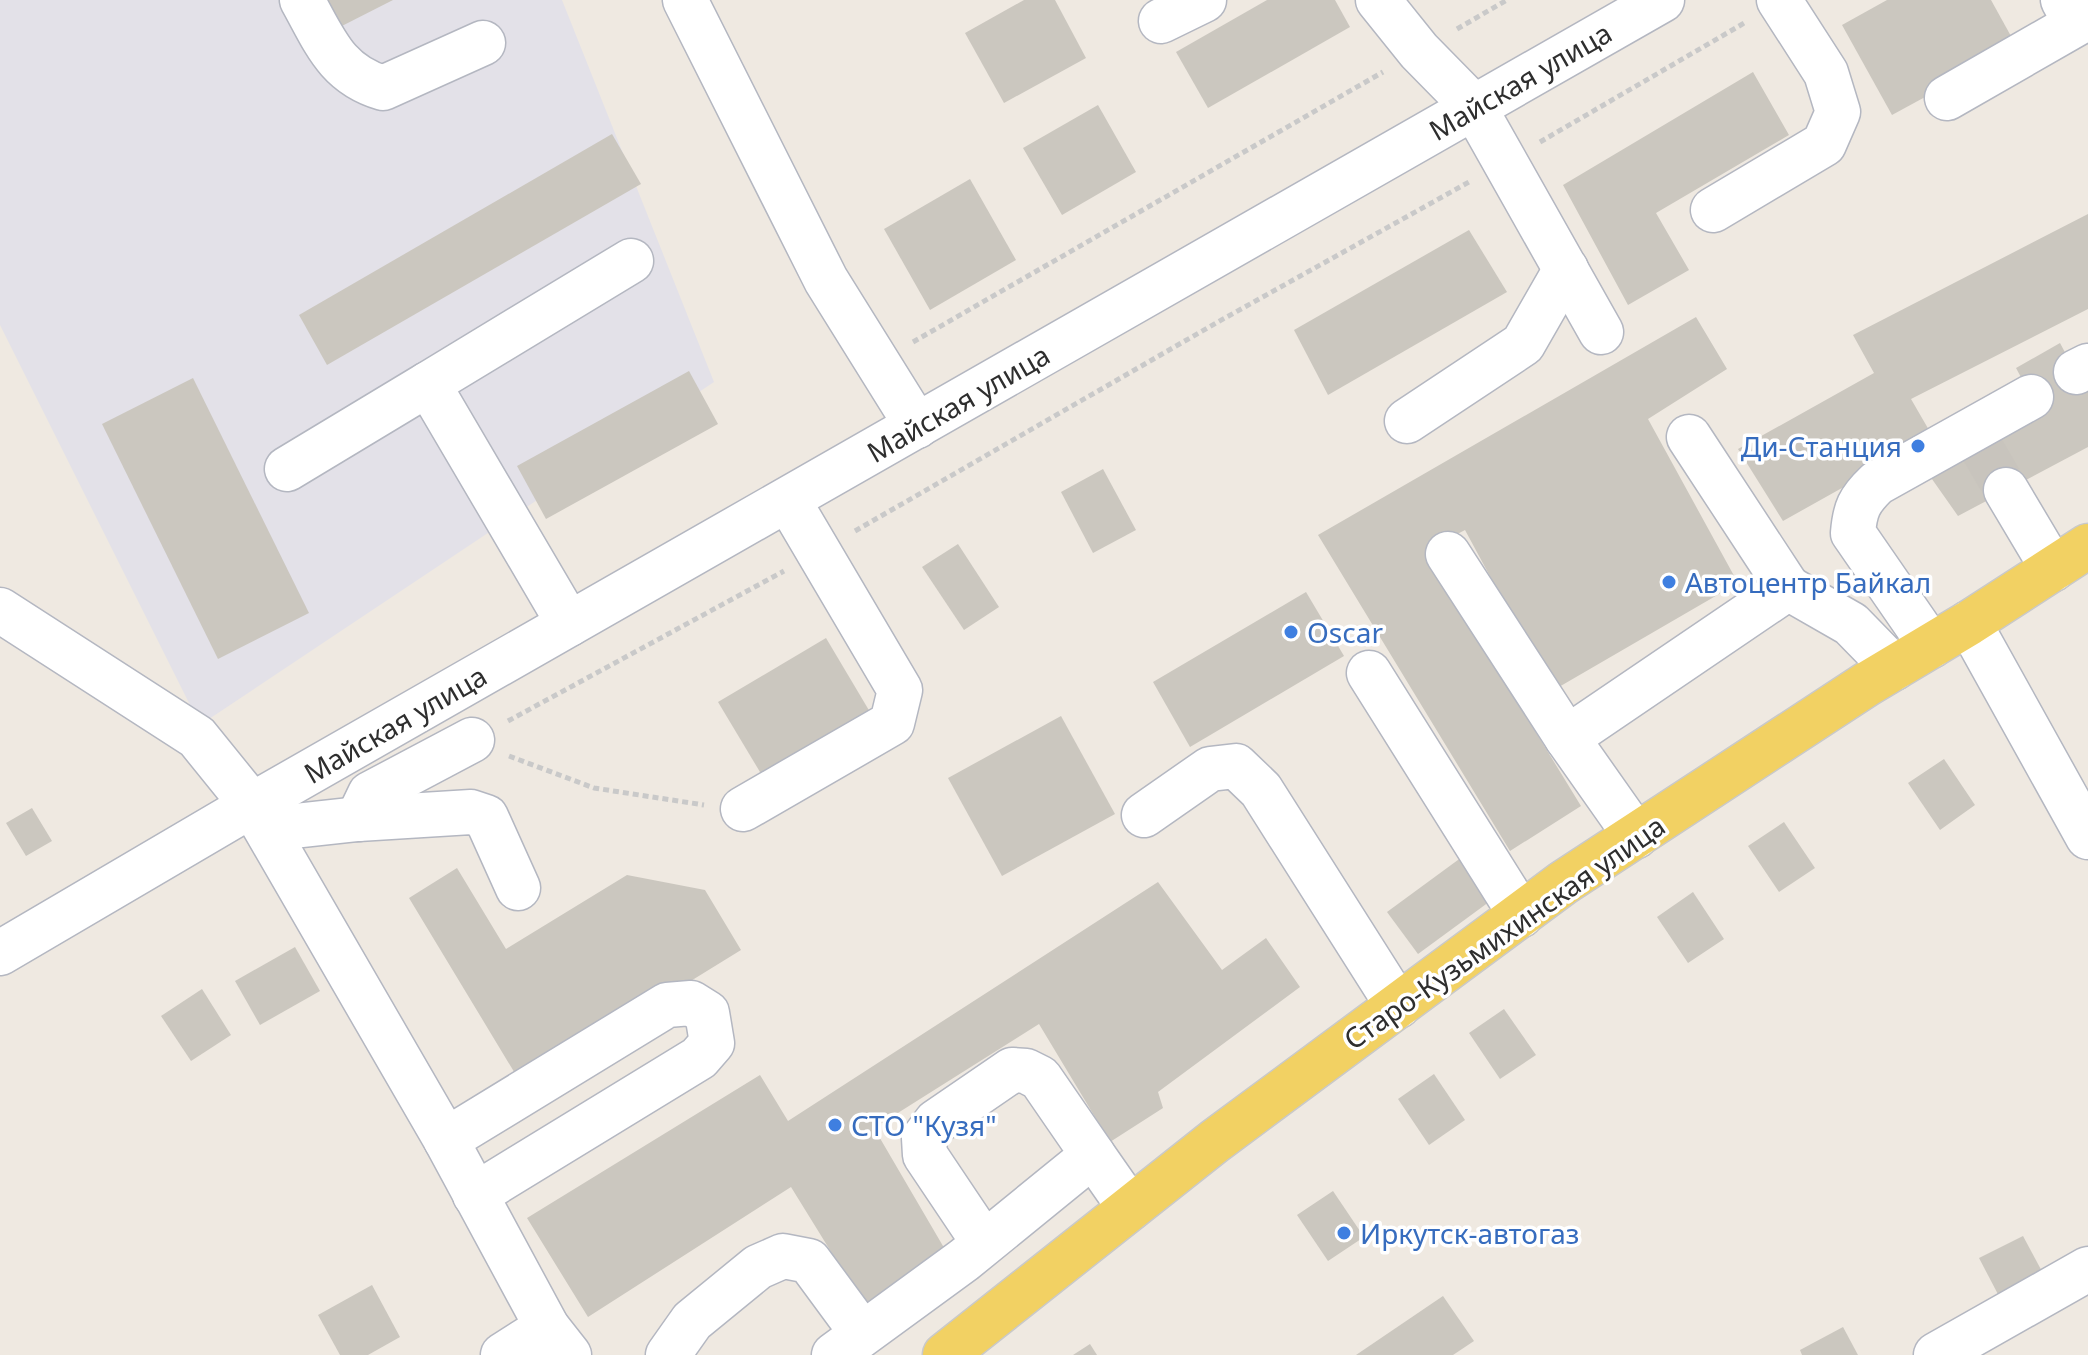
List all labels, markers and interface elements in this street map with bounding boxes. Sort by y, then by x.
street label: Майская улица [1422,13,1618,149]
street label: Майская улица [860,335,1056,471]
place label: Ди-Станция [1741,427,1902,465]
marker: Ди-Станция [1909,437,1927,455]
place label: Автоцентр Байкал [1685,563,1931,601]
marker: Автоцентр Байкал [1660,573,1678,591]
place label: Oscar [1307,613,1383,651]
marker: Oscar [1282,623,1300,641]
street label: Майская улица [297,656,493,792]
street label: Старо-Кузьмихинская улица [1336,806,1672,1058]
place label: СТО "Кузя" [851,1106,997,1144]
marker: СТО "Кузя" [826,1116,844,1134]
place label: Иркутск-автогаз [1360,1214,1579,1252]
marker: Иркутск-автогаз [1335,1224,1353,1242]

